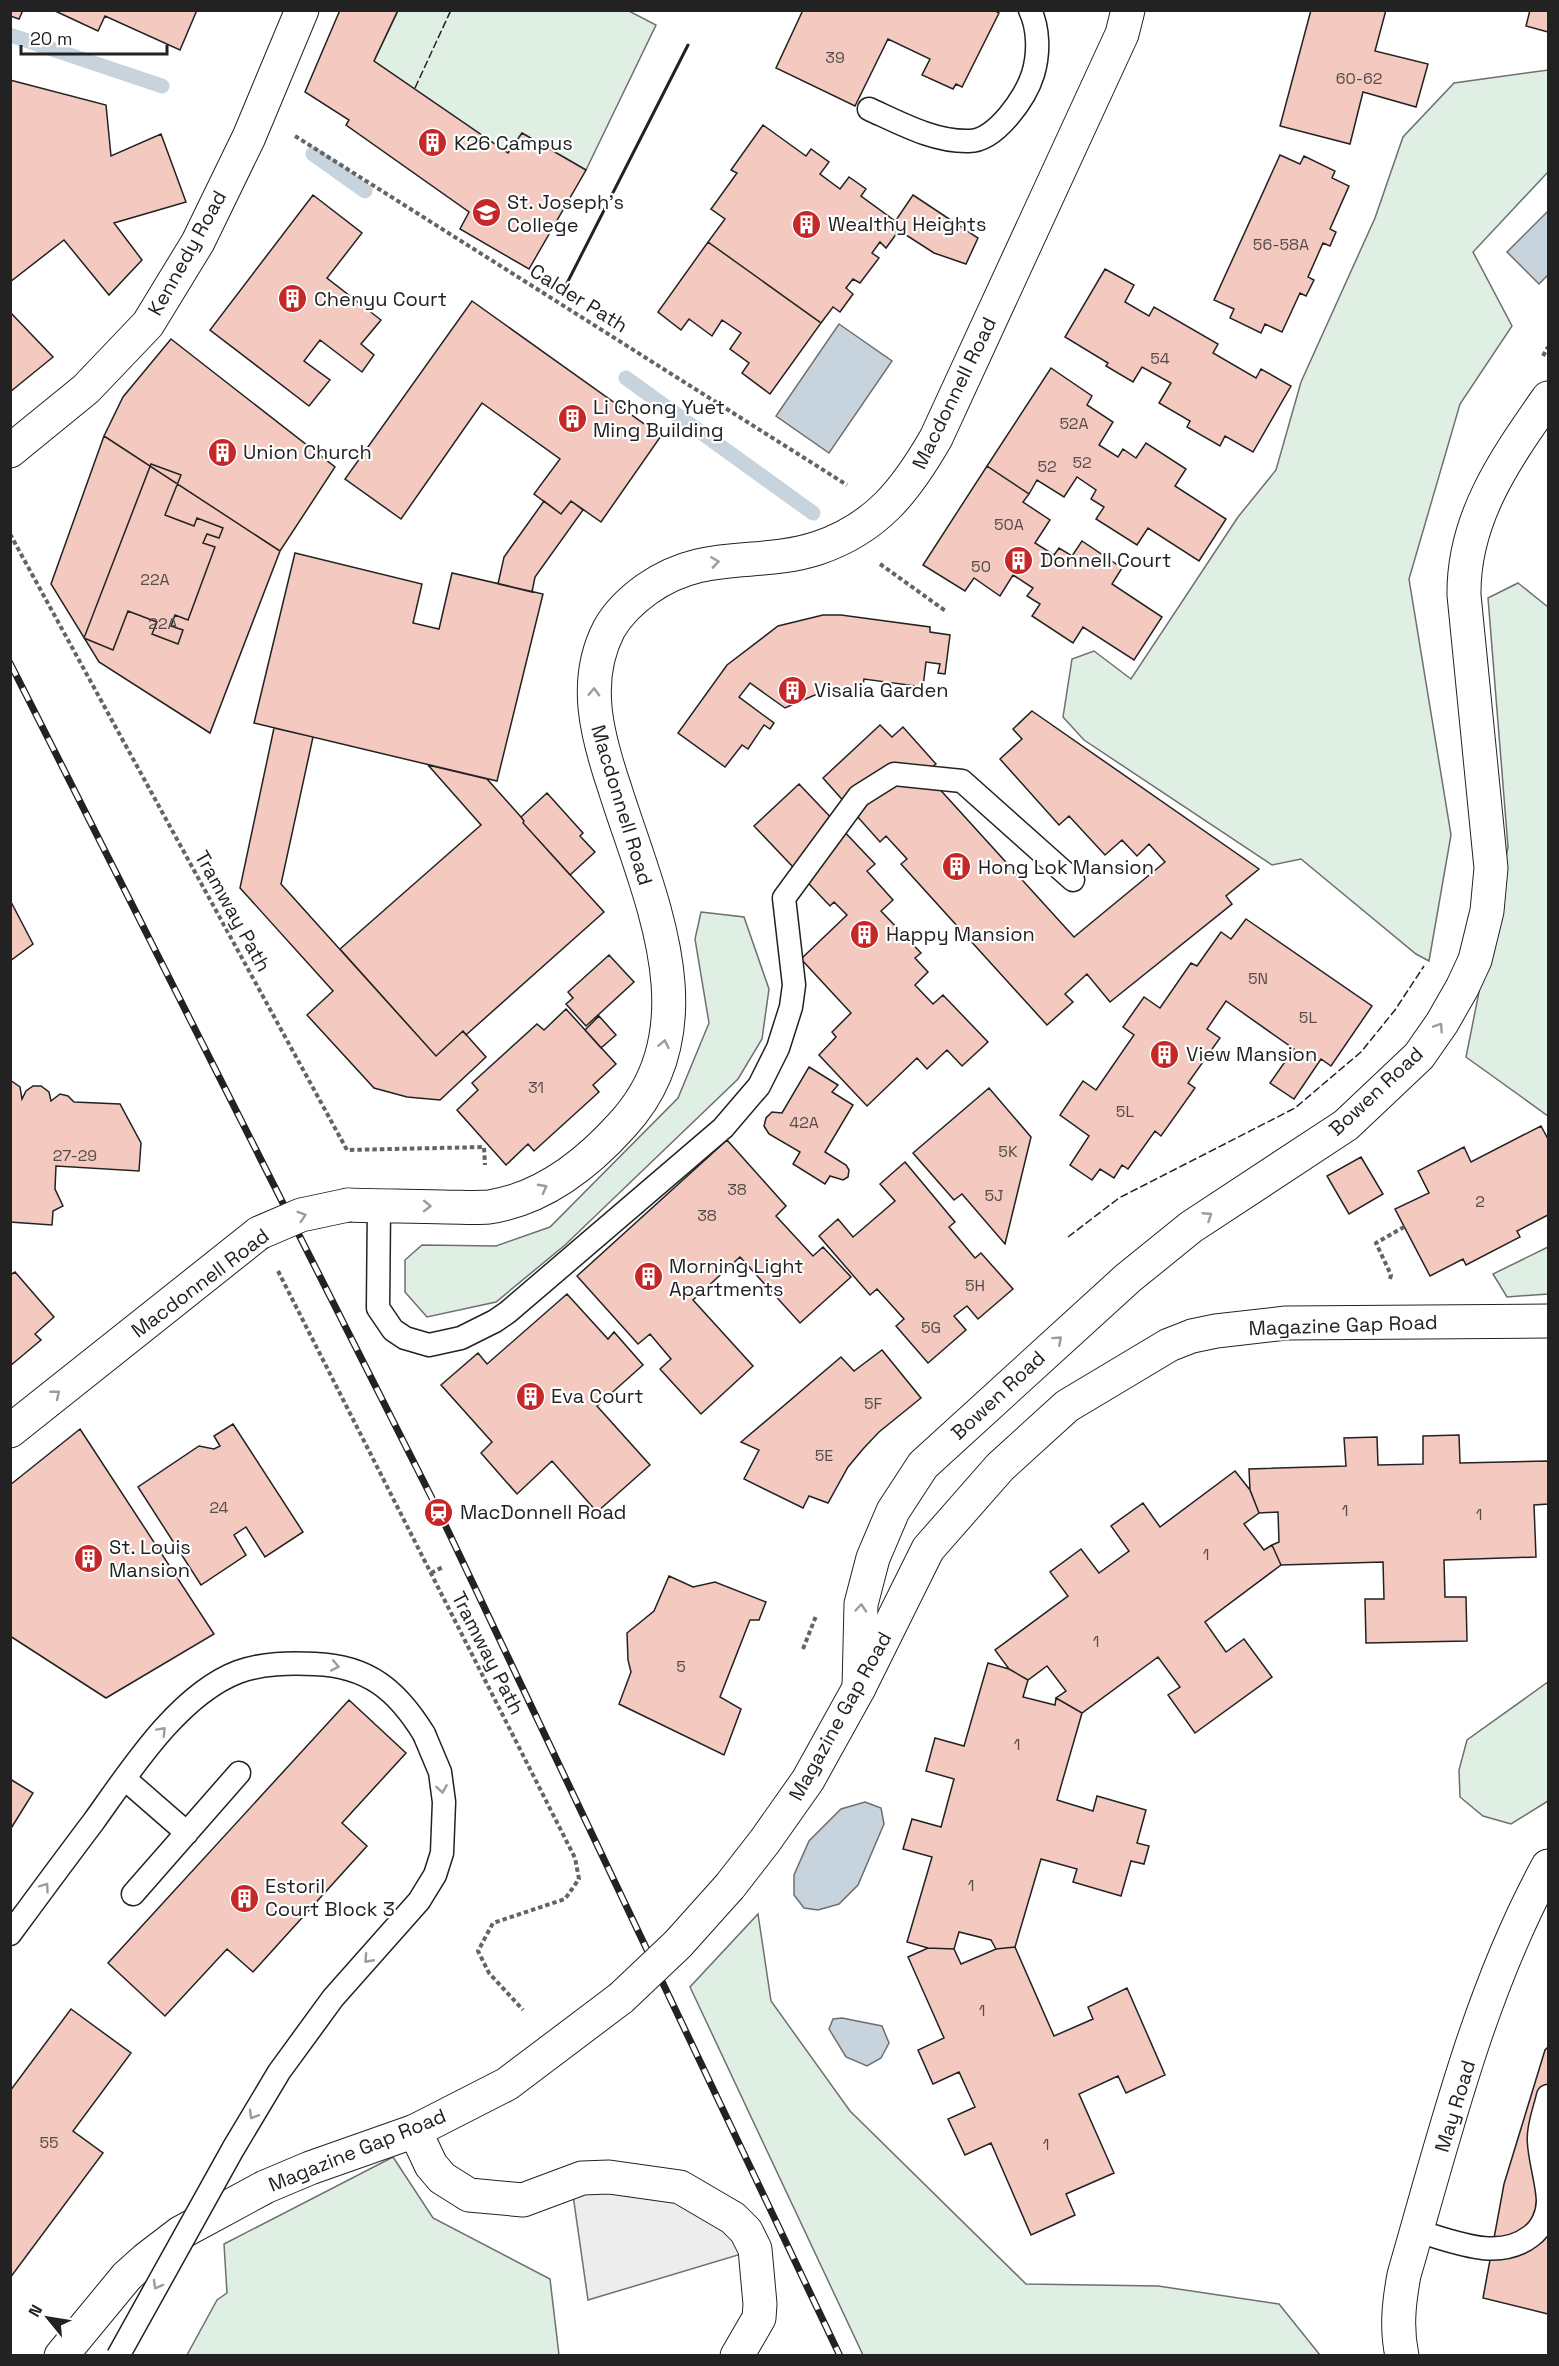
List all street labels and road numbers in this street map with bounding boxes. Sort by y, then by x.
street label: Kennedy Road [142,186,232,320]
street label: Calder Path [525,258,633,338]
street label: Macdonnell Road [906,313,1002,473]
street label: Macdonnell Road [585,722,659,888]
street label: Tramway Path [189,846,277,976]
street label: Bowen Road [1323,1041,1429,1141]
street label: Macdonnell Road [126,1223,274,1343]
street label: Magazine Gap Road [1248,1309,1438,1341]
street label: Bowen Road [945,1345,1051,1445]
street label: Tramway Path [446,1587,530,1719]
street label: Magazine Gap Road [783,1627,897,1805]
street label: May Road [1429,2057,1481,2155]
street label: Magazine Gap Road [264,2102,450,2198]

